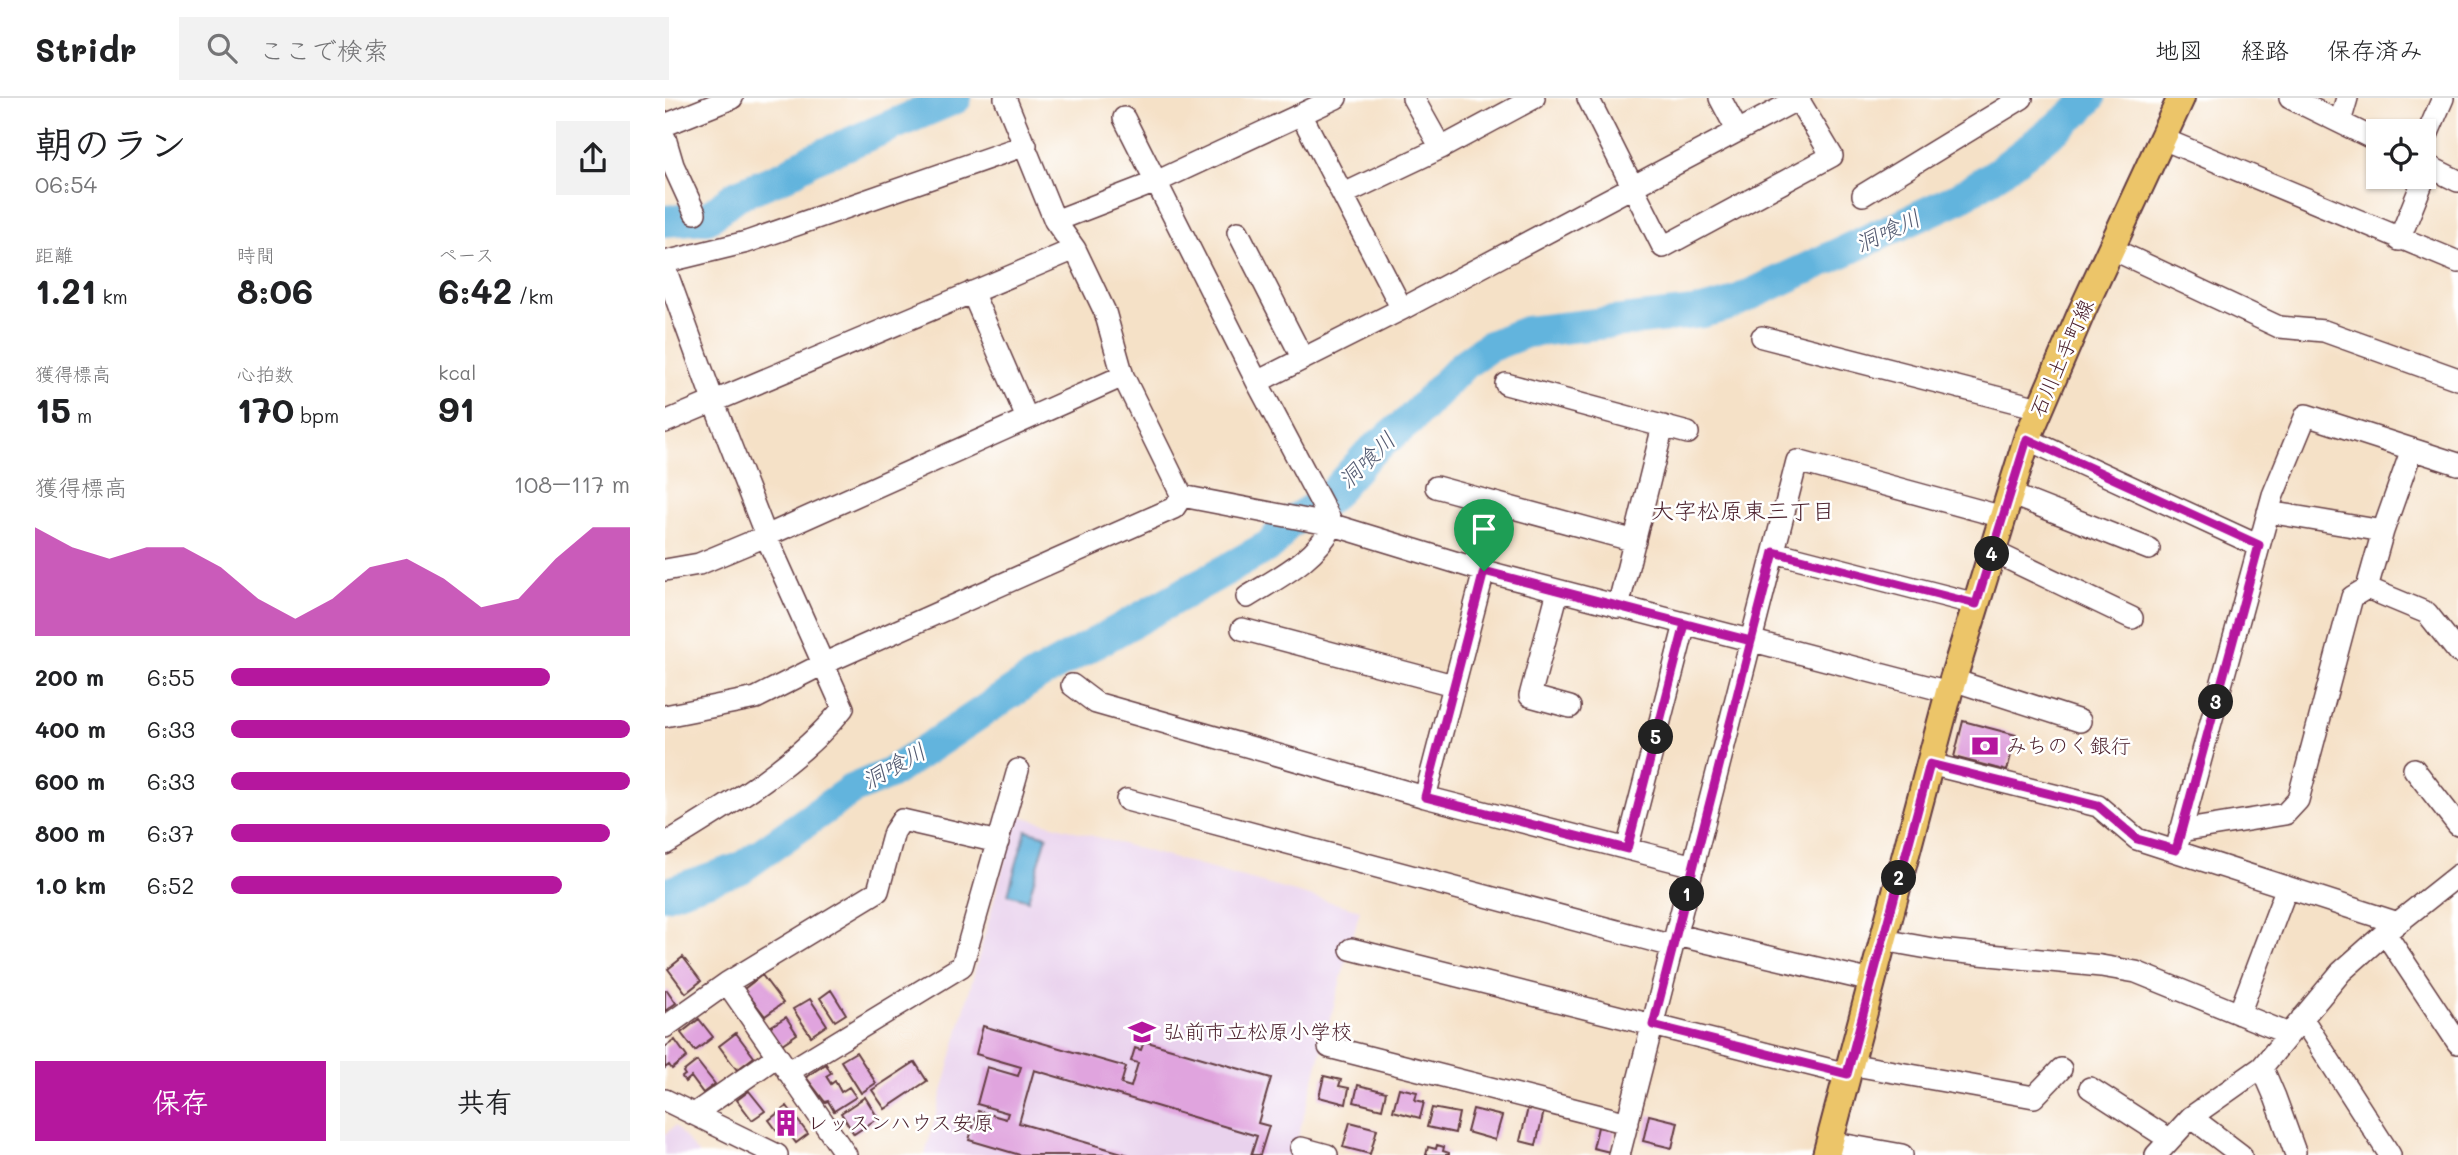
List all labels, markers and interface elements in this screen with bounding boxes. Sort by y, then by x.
search box [179,17,669,80]
text: Stridr [35,27,137,70]
icon: search [203,29,241,67]
text: ここで検索 [259,33,389,67]
text: 地図 [2155,34,2203,65]
text: 経路 [2241,34,2289,65]
text: 保存済み [2327,34,2423,65]
text: 朝のラン [35,118,187,168]
map controls [2366,119,2436,189]
button: locate [2366,119,2436,189]
button: share [556,121,630,195]
text: 06:54 [35,169,97,199]
water label: 洞喰川 [1850,202,1925,258]
text: 距離 [35,242,73,267]
text: 時間 [237,242,275,267]
text: ペース [438,242,494,267]
text: 1.21 [35,267,96,313]
text: 8:06 [237,267,313,313]
text: 6:42 [438,267,512,313]
text: km [96,284,128,309]
text: /km [512,284,554,309]
street label: 石川土手町線 [2023,294,2099,420]
text: kcal [438,360,476,385]
text: 獲得標高 [35,361,111,386]
text: 心拍数 [237,361,294,386]
text: 91 [438,385,475,431]
text: 15 [35,386,71,432]
text: 170 [237,386,294,432]
text: m [71,403,92,428]
text: bpm [294,403,339,428]
water label: 洞喰川 [1331,425,1402,494]
text: 108–117 m [514,469,630,499]
text: 獲得標高 [35,472,127,502]
district label: 大字松原東三丁目 [1651,495,1835,525]
pin [1454,499,1514,571]
icon: arrive [1465,510,1503,548]
pin: 4 [1975,536,2009,572]
text: 4 [1985,541,1998,566]
text: 200 m [35,662,104,692]
text: 6:55 [147,662,195,692]
pin: 3 [2199,684,2233,720]
text: 3 [2210,689,2221,714]
text: 400 m [35,714,106,744]
text: 6:33 [147,714,195,744]
pin: 5 [1639,720,1674,754]
text: 5 [1650,724,1661,749]
bank icon: みちのく銀行 [1970,731,2000,761]
place label: みちのく銀行 [2006,731,2131,758]
water label: 洞喰川 [856,735,931,795]
text: 600 m [35,766,105,796]
text: 6:33 [147,766,195,796]
text: 800 m [35,818,105,848]
text: 6:37 [147,818,194,848]
pin: 2 [1881,860,1917,896]
text: 2 [1893,865,1904,890]
text: 1.0 km [35,870,106,900]
text: 6:52 [147,870,194,900]
pin: 1 [1669,876,1705,912]
text: 1 [1682,881,1691,906]
school or university icon: 弘前市立松原小学校 [1127,1017,1157,1047]
place label: 弘前市立松原小学校 [1163,1017,1352,1044]
button: 保存 [35,1061,326,1141]
button: 共有 [340,1061,630,1141]
building icon: レッスンハウス安原 [771,1108,801,1138]
place label: レッスンハウス安原 [807,1108,994,1135]

